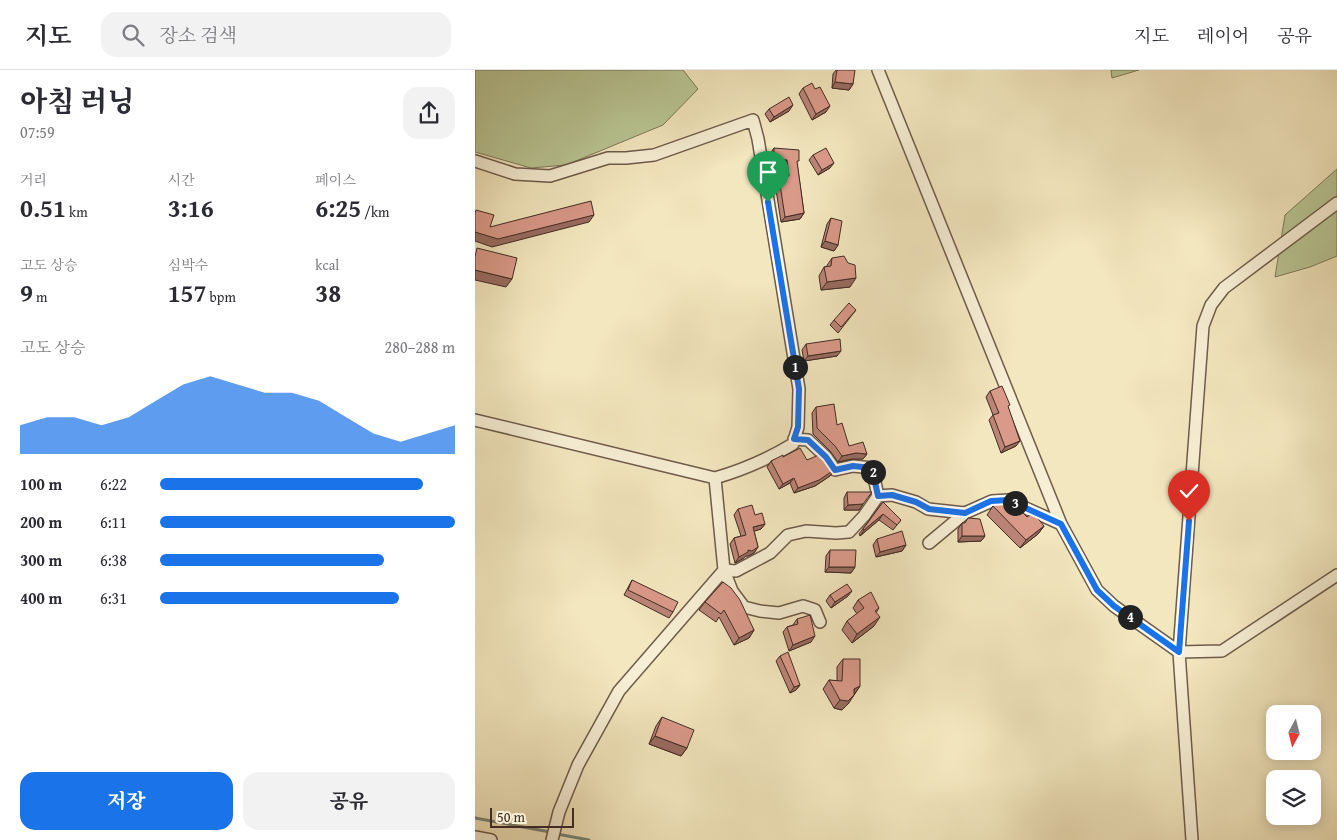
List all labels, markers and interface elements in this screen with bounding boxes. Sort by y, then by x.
search box [101,12,451,57]
text: 지도 [25,18,71,53]
icon: search [119,21,147,49]
text: 장소 검색 [159,21,237,49]
text: 지도 [1134,22,1169,49]
text: 레이어 [1197,22,1249,49]
text: 공유 [1277,22,1312,49]
text: 아침 러닝 [20,80,134,121]
button: share [403,87,455,139]
text: 07:59 [20,120,55,144]
pin [747,151,789,202]
icon: arrive [754,158,782,186]
text: 거리 [20,170,47,190]
text: 시간 [168,170,195,190]
text: 페이스 [315,170,356,190]
text: 0.51 [20,190,66,226]
text: 3:16 [168,190,214,226]
text: 6:25 [315,190,361,226]
text: km [66,202,88,222]
text: /km [361,202,390,222]
text: 고도 상승 [20,255,77,275]
text: 심박수 [168,255,208,275]
text: kcal [315,255,339,275]
text: 9 [20,275,33,311]
text: 157 [168,275,207,311]
text: 38 [315,275,341,311]
text: m [33,287,47,307]
text: bpm [207,287,236,307]
text: 고도 상승 [20,335,85,359]
text: 280–288 m [385,335,455,359]
pin: 1 [783,354,807,380]
text: 1 [792,357,799,377]
pin: 2 [861,460,885,484]
text: 2 [870,462,877,482]
pin [1168,470,1210,521]
text: 100 m [20,472,62,496]
text: 6:22 [100,472,127,496]
icon: check [1175,477,1203,505]
pin: 3 [1003,490,1027,516]
text: 3 [1012,493,1019,513]
text: 200 m [20,510,62,534]
text: 6:11 [100,510,127,534]
text: 300 m [20,548,62,572]
text: 6:38 [100,548,127,572]
text: 400 m [20,586,62,610]
text: 6:31 [100,586,127,610]
pin: 4 [1117,604,1143,630]
text: 4 [1127,607,1134,627]
north arrow [1266,705,1321,760]
map controls [1266,705,1321,825]
button: layers [1266,770,1321,825]
button: 저장 [20,772,233,830]
button: 공유 [243,772,455,830]
scale bar [490,805,574,828]
text: 50 m [497,807,525,827]

